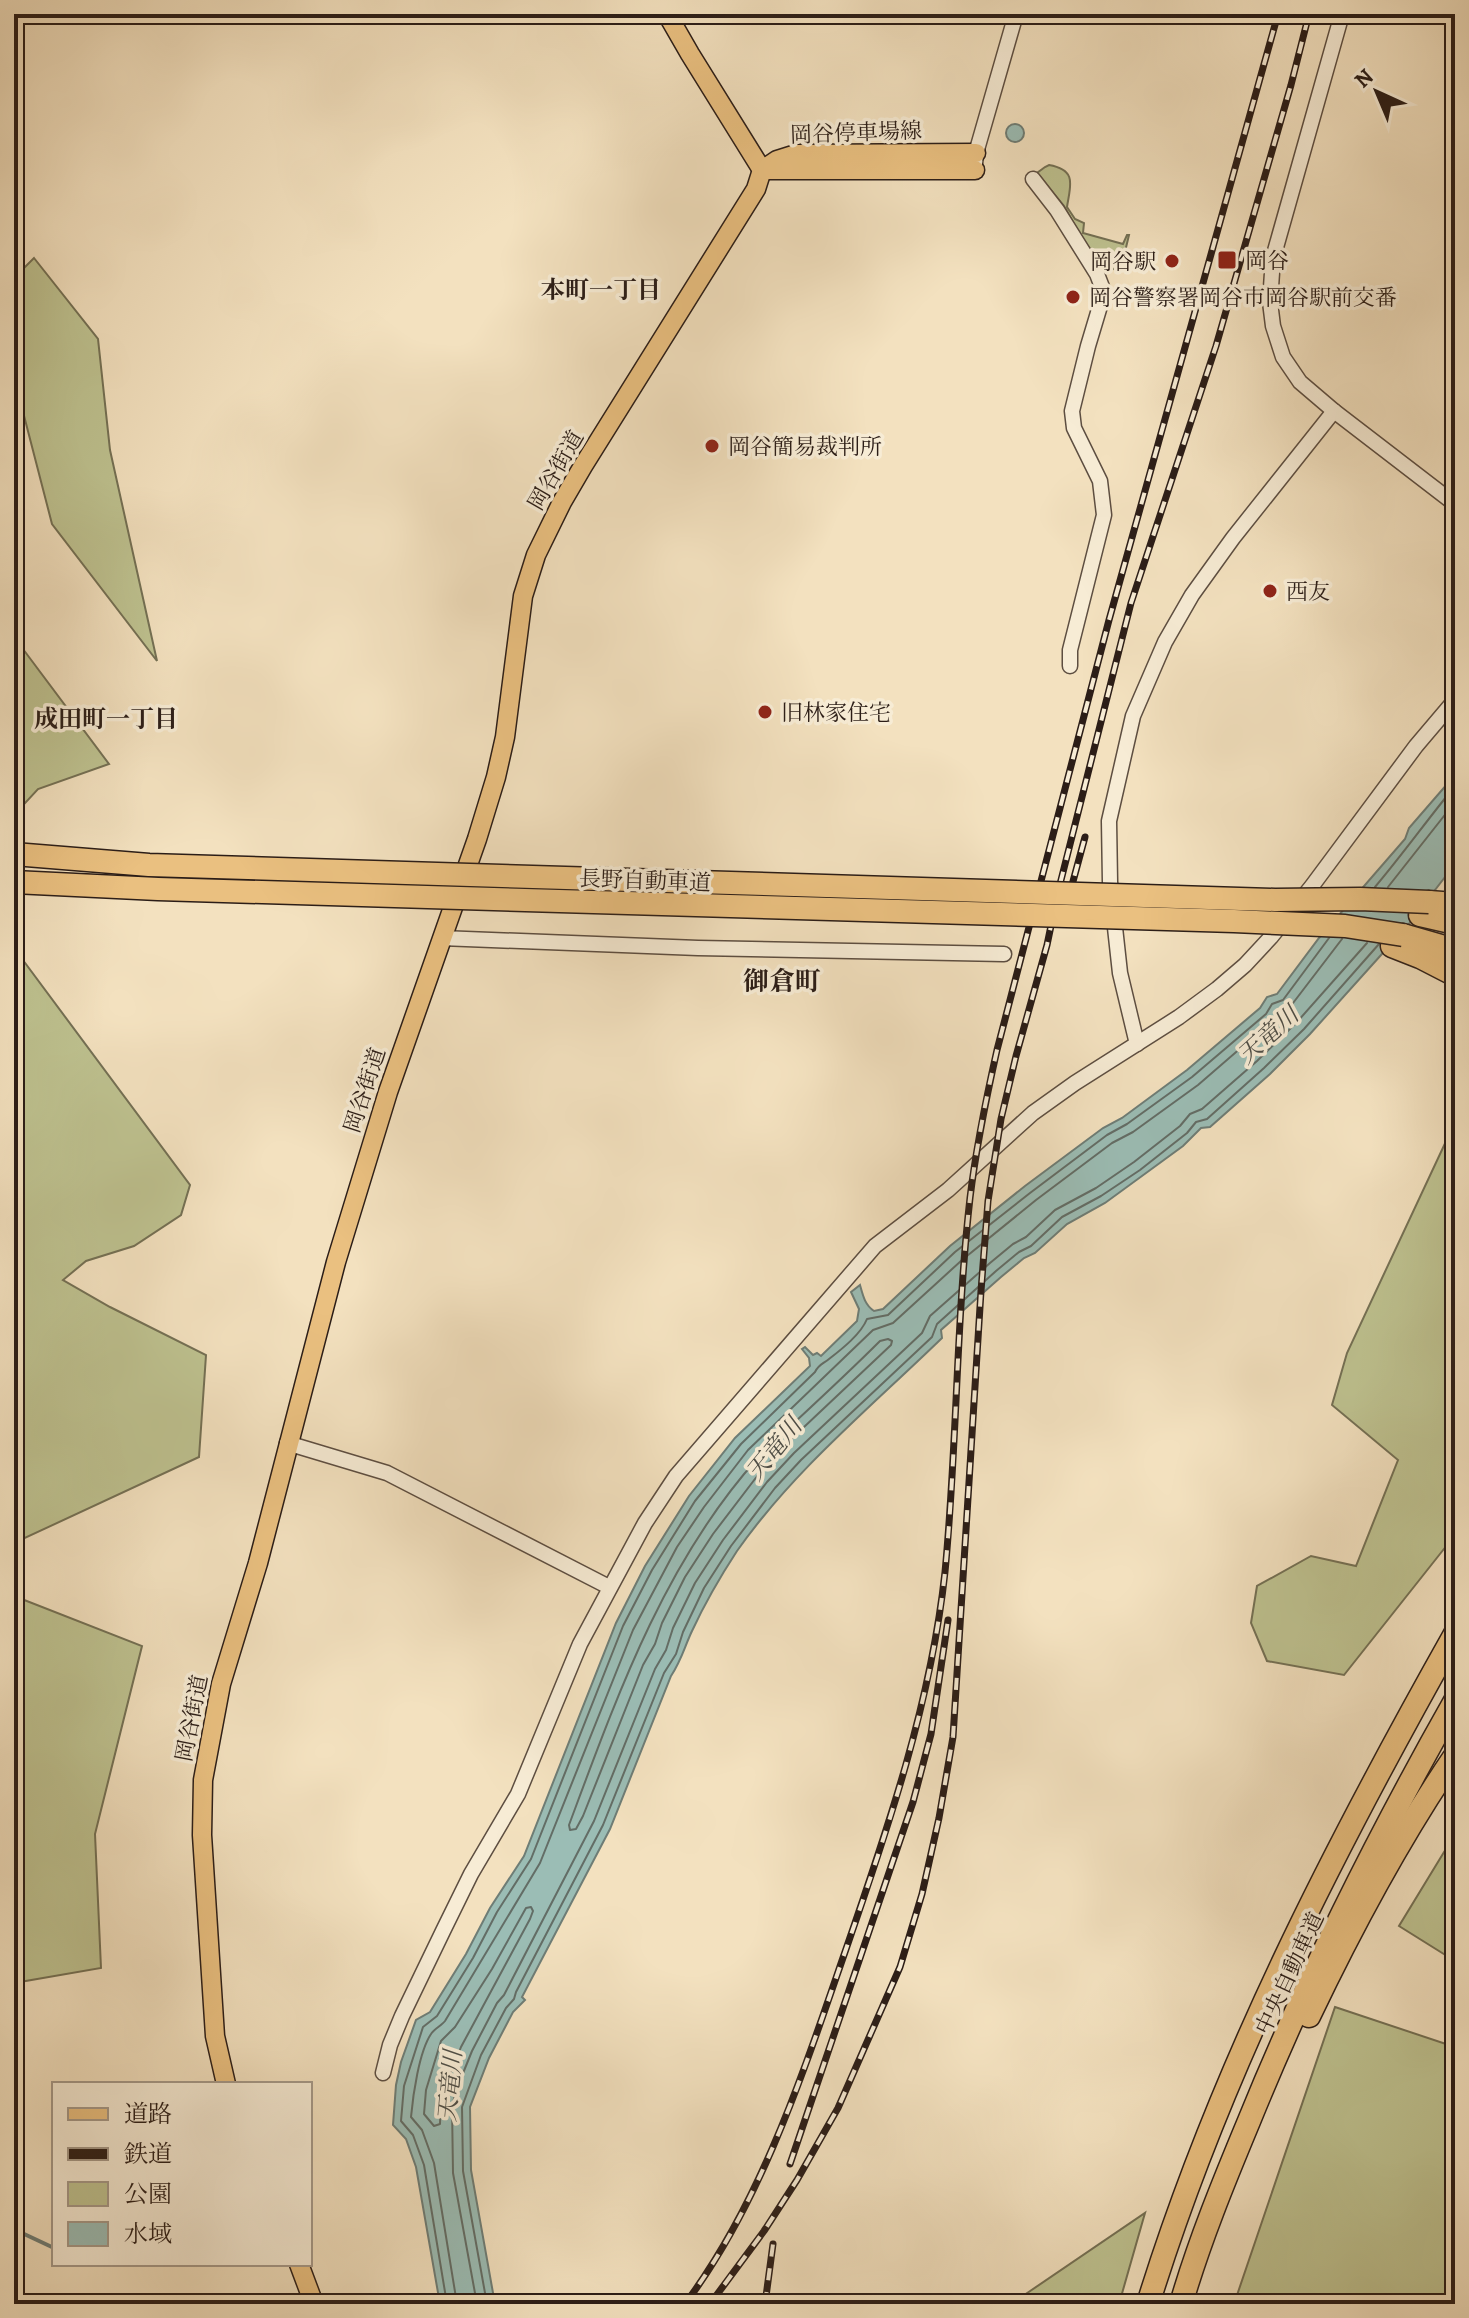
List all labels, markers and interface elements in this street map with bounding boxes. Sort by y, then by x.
north arrow [1337,52,1417,132]
text: N [1348,62,1380,95]
street label: 岡谷停車場線 [790,116,923,150]
place label: 岡谷 [1245,246,1289,276]
place label: 岡谷駅 [1090,247,1156,277]
marker: 岡谷 [1216,249,1238,271]
marker: 岡谷駅 [1163,252,1181,270]
district label: 本町一丁目 [541,274,661,306]
place label: 岡谷警察署岡谷市岡谷駅前交番 [1089,283,1397,313]
marker: 岡谷警察署岡谷市岡谷駅前交番 [1064,288,1082,306]
street label: 岡谷街道 [521,425,591,516]
place label: 岡谷簡易裁判所 [728,432,882,462]
marker: 岡谷簡易裁判所 [703,437,721,455]
place label: 西友 [1286,577,1330,607]
marker: 西友 [1261,582,1279,600]
place label: 旧林家住宅 [781,698,891,728]
district label: 成田町一丁目 [34,703,178,735]
marker: 旧林家住宅 [756,703,774,721]
street label: 長野自動車道 [578,864,711,898]
district label: 御倉町 [743,964,821,999]
water label: 天竜川 [1231,997,1308,1071]
street label: 岡谷街道 [337,1044,393,1137]
water label: 天竜川 [739,1409,811,1487]
street label: 岡谷街道 [169,1672,215,1764]
street label: 中央自動車道 [1248,1907,1331,2040]
water label: 天竜川 [431,2046,469,2123]
legend [52,2082,312,2266]
text: 道路 [124,2098,172,2130]
text: 鉄道 [124,2138,172,2170]
text: 公園 [124,2178,172,2210]
text: 水域 [124,2218,172,2250]

